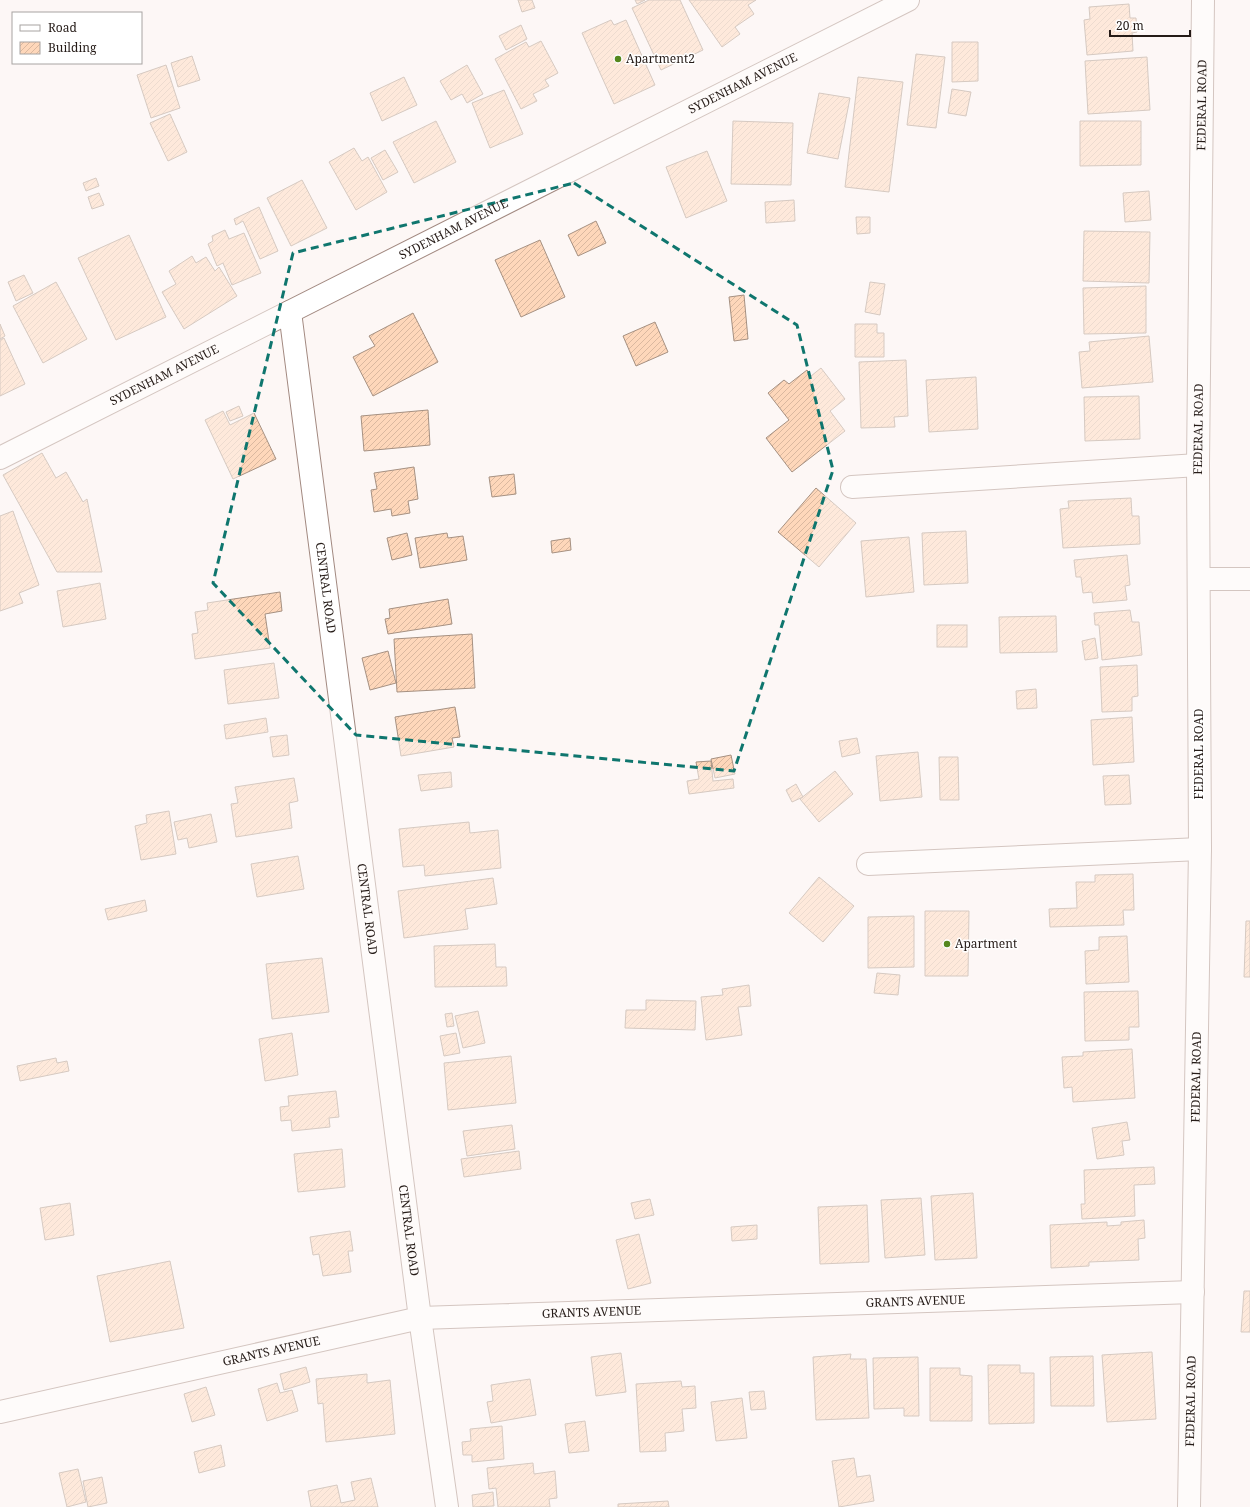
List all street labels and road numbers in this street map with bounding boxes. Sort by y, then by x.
street label: SYDENHAM AVENUE [685,48,800,117]
street label: FEDERAL ROAD [1192,59,1210,151]
street label: SYDENHAM AVENUE [396,194,511,263]
street label: SYDENHAM AVENUE [107,340,221,409]
street label: FEDERAL ROAD [1189,383,1207,475]
street label: CENTRAL ROAD [312,541,340,635]
street label: FEDERAL ROAD [1190,708,1207,800]
street label: CENTRAL ROAD [353,862,382,956]
street label: FEDERAL ROAD [1186,1031,1205,1123]
street label: CENTRAL ROAD [395,1184,424,1277]
street label: GRANTS AVENUE [865,1291,965,1311]
street label: GRANTS AVENUE [542,1302,641,1322]
street label: GRANTS AVENUE [221,1332,322,1370]
street label: FEDERAL ROAD [1181,1355,1200,1447]

